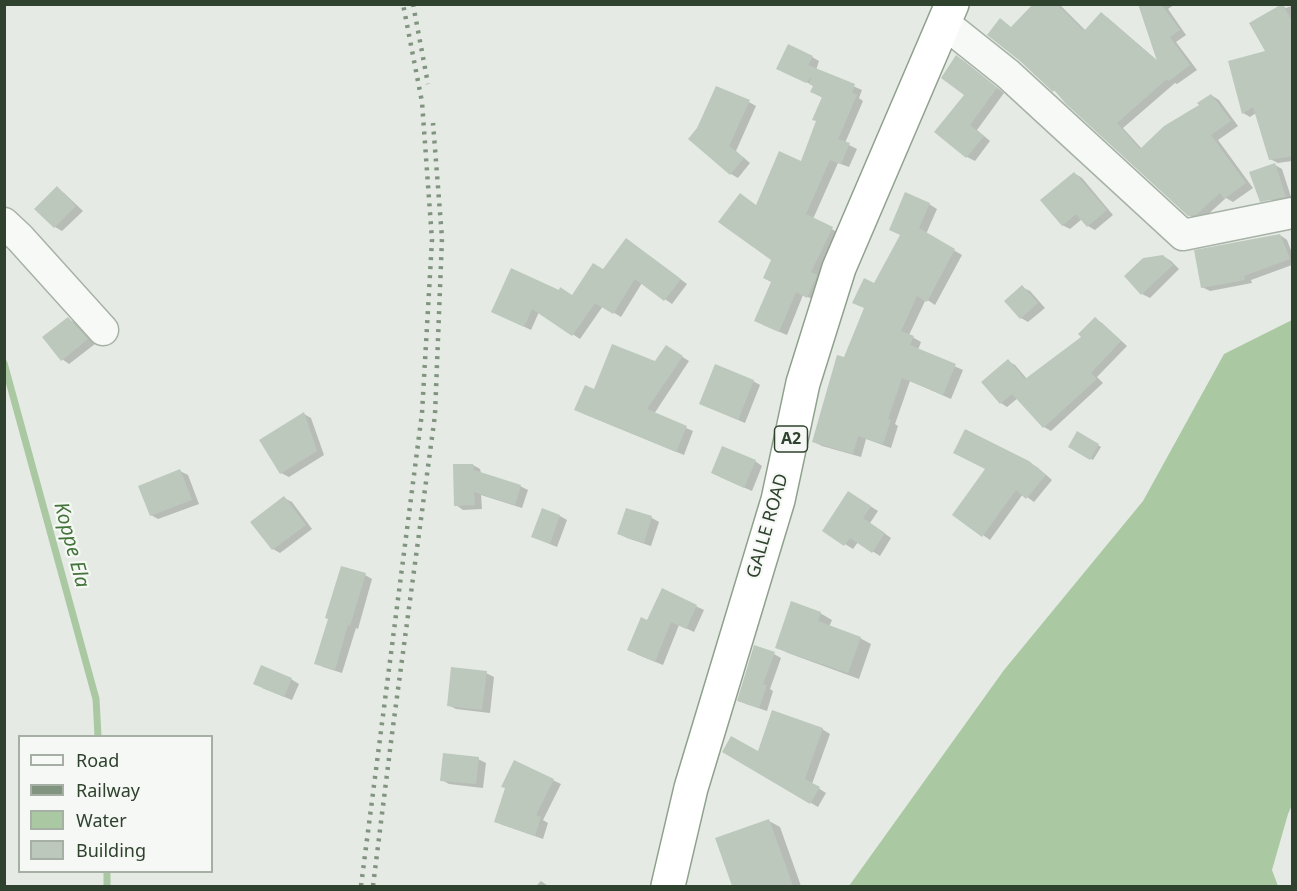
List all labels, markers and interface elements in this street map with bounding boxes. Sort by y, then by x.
road number: A2 [774,426,808,452]
street label: GALLE ROAD [743,471,793,581]
water label: Koppe Ela [48,500,94,590]
legend [18,735,213,873]
text: Road [76,748,119,772]
text: Railway [76,778,140,802]
text: Water [76,808,127,832]
text: Building [76,838,146,862]

